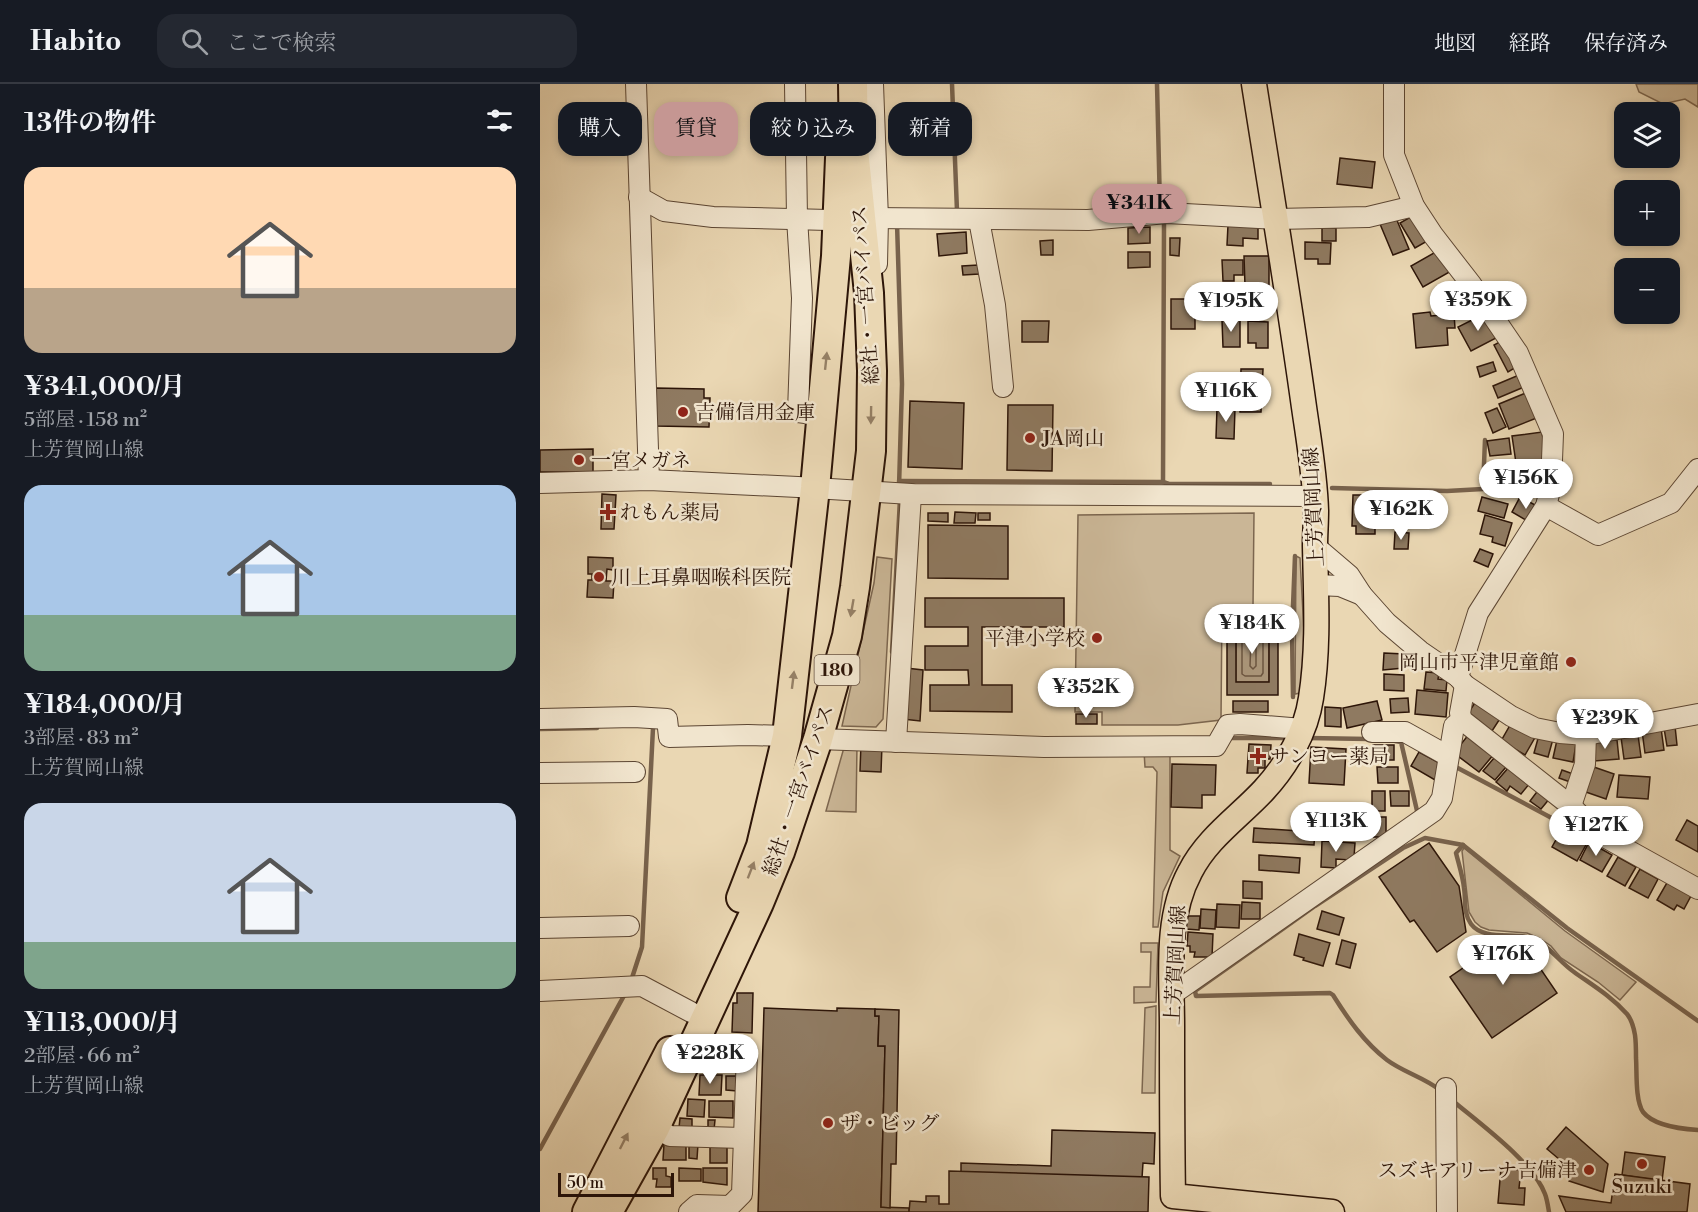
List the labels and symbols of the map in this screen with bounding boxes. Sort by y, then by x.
pin: ¥341K [1097,184,1181,235]
street label: 総社・一宮バイパス [848,204,885,385]
pin: ¥359K [1436,281,1520,332]
pin: ¥195K [1189,282,1273,333]
one-way arrow [821,352,830,371]
pin: ¥116K [1184,372,1268,423]
place label: 吉備信用金庫 [695,401,815,426]
marker: 吉備信用金庫 [676,405,690,419]
one-way arrow [866,405,876,424]
place label: JA岡山 [1041,427,1104,452]
marker: JA岡山 [1023,431,1037,445]
street label: 上芳賀岡山線 [1299,446,1330,567]
place label: 一宮メガネ [591,449,691,474]
marker: 一宮メガネ [572,453,586,467]
pin: ¥156K [1484,459,1568,510]
pin: ¥162K [1359,490,1443,541]
place label: れもん薬局 [620,501,720,526]
marker: れもん薬局 [601,505,615,519]
place label: 川上耳鼻咽喉科医院 [611,566,791,591]
marker: 川上耳鼻咽喉科医院 [592,570,606,584]
one-way arrow [847,599,856,618]
pin: ¥184K [1210,604,1294,655]
place label: 平津小学校 [985,627,1085,652]
marker: 平津小学校 [1090,631,1104,645]
place label: 岡山市平津児童館 [1399,651,1559,676]
road number: 180 [814,655,860,685]
marker: 岡山市平津児童館 [1564,655,1578,669]
pin: ¥352K [1044,668,1128,719]
one-way arrow [788,671,798,690]
pin: ¥239K [1563,699,1647,750]
street label: 総社・一宮バイパス [758,702,840,879]
place label: サンヨー薬局 [1270,745,1389,770]
marker: サンヨー薬局 [1251,749,1265,763]
pin: ¥113K [1294,802,1378,853]
pin: ¥127K [1554,806,1638,857]
one-way arrow [747,861,757,879]
street label: 上芳賀岡山線 [1161,905,1192,1026]
pin: ¥176K [1461,935,1545,986]
pin: ¥228K [668,1034,752,1085]
place label: ザ・ビッグ [840,1112,939,1137]
marker: ザ・ビッグ [821,1116,835,1130]
one-way arrow [619,1133,629,1150]
marker: Suzuki [1635,1157,1649,1171]
place label: スズキアリーナ吉備津 [1378,1159,1577,1184]
marker: スズキアリーナ吉備津 [1582,1163,1596,1177]
scale bar [558,1170,674,1198]
place label: Suzuki [1612,1175,1673,1200]

